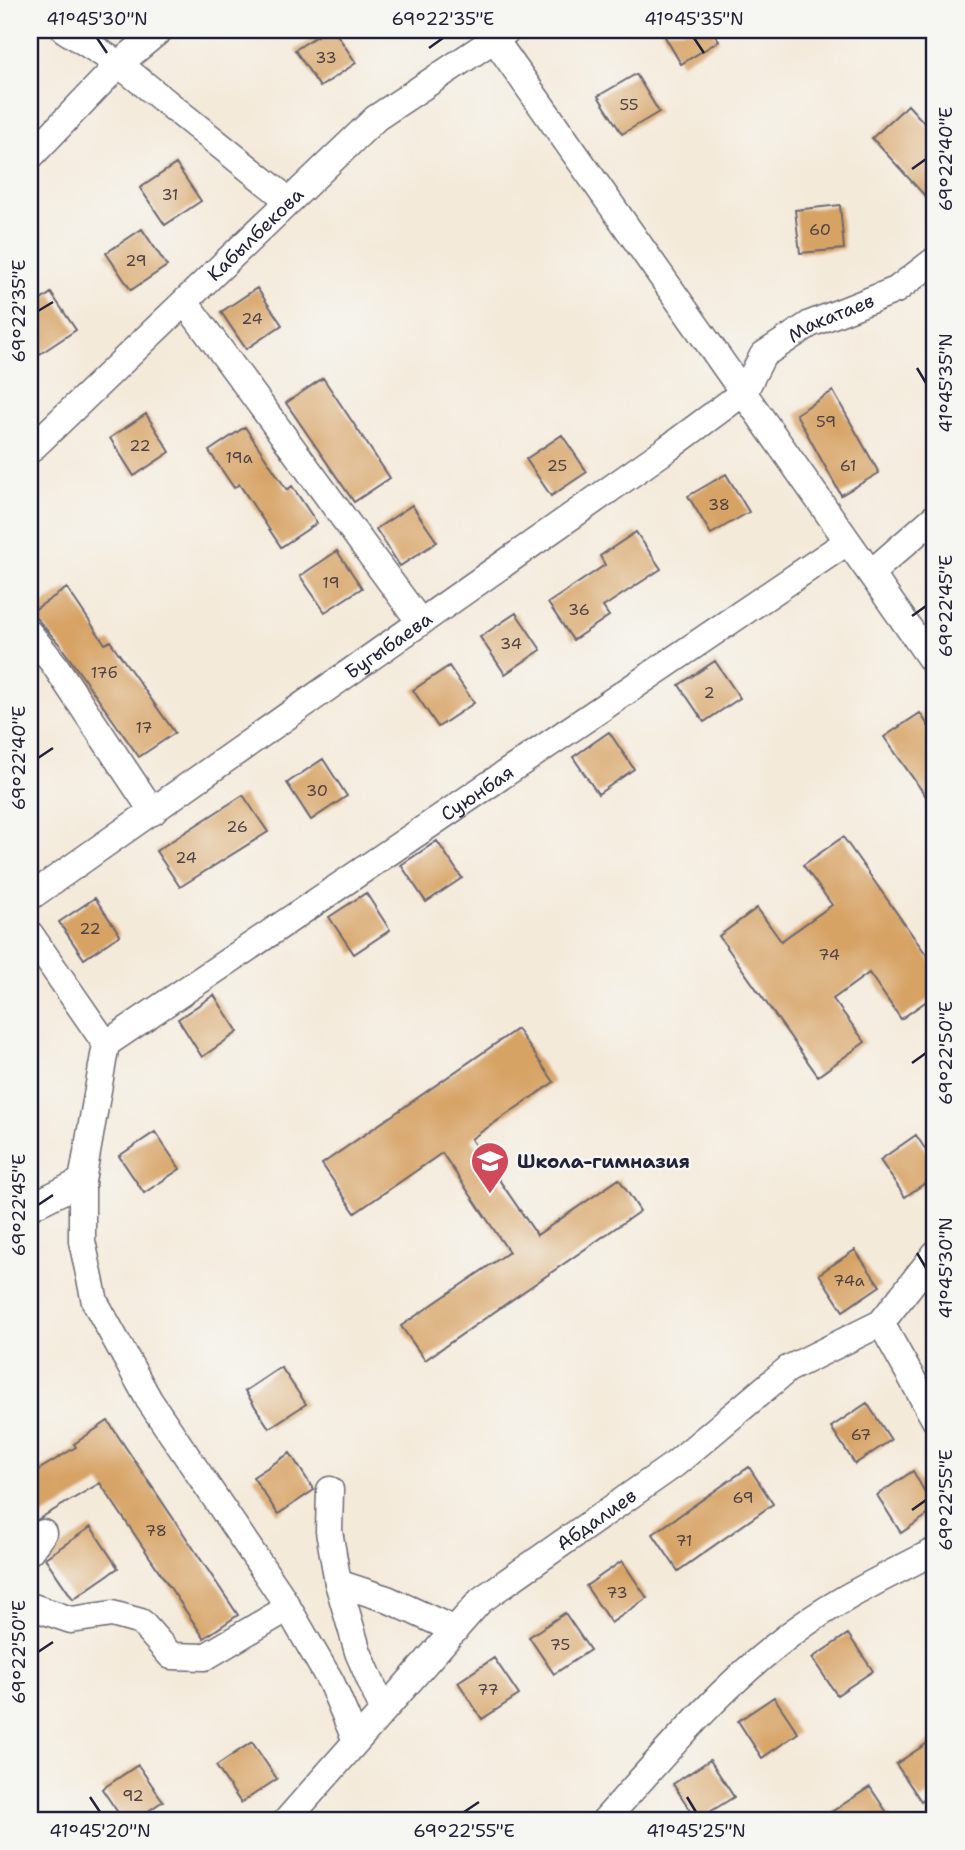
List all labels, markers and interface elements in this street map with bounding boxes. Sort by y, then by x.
text: 41°45'30"N [46,7,148,31]
text: 69°22'35"E [392,7,494,31]
text: 41°45'35"N [644,7,744,31]
house number: 33 [315,47,337,68]
house number: 55 [619,94,639,115]
text: 69°22'40"E [934,107,958,211]
street label: Кабылбекова [202,182,309,286]
house number: 31 [161,184,179,205]
house number: 60 [809,219,831,240]
house number: 29 [125,250,147,271]
text: 69°22'35"E [7,260,31,362]
street label: Макатаев [782,287,878,348]
house number: 24 [241,308,263,329]
text: 41°45'35"N [934,333,958,433]
house number: 59 [816,411,836,432]
house number: 22 [129,435,151,456]
house number: 19а [225,447,253,468]
house number: 25 [547,455,567,476]
house number: 61 [840,455,856,476]
house number: 38 [708,494,730,515]
text: 69°22'45"E [934,555,958,657]
house number: 19 [322,572,340,593]
house number: 36 [568,599,590,620]
street label: Бугыбаева [340,606,437,684]
house number: 34 [500,633,522,654]
house number: 17б [91,662,118,683]
house number: 2 [703,682,715,703]
text: 69°22'40"E [7,706,31,810]
house number: 17 [135,717,153,738]
street label: Суюнбая [436,759,518,826]
house number: 30 [306,780,328,801]
house number: 26 [226,816,248,837]
house number: 24 [175,847,197,868]
house number: 22 [79,918,101,939]
house number: 74 [818,944,840,965]
text: 69°22'50"E [934,1001,958,1105]
school or university icon: Школа-гимназия [469,1140,511,1195]
place label: Школа-гимназия [517,1149,690,1174]
text: 69°22'45"E [7,1154,31,1256]
text: 41°45'30"N [934,1217,958,1319]
house number: 74а [833,1270,865,1291]
house number: 67 [851,1424,871,1445]
text: 69°22'55"E [934,1449,958,1551]
street label: Абдалиев [551,1483,641,1556]
house number: 69 [732,1487,754,1508]
house number: 78 [145,1520,167,1541]
house number: 71 [675,1530,693,1551]
house number: 73 [606,1582,628,1603]
text: 69°22'50"E [7,1600,31,1704]
house number: 75 [550,1634,570,1655]
house number: 77 [477,1679,499,1700]
house number: 92 [122,1785,144,1806]
text: 41°45'20"N [49,1819,151,1843]
text: 69°22'55"E [413,1819,515,1843]
text: 41°45'25"N [646,1819,746,1843]

